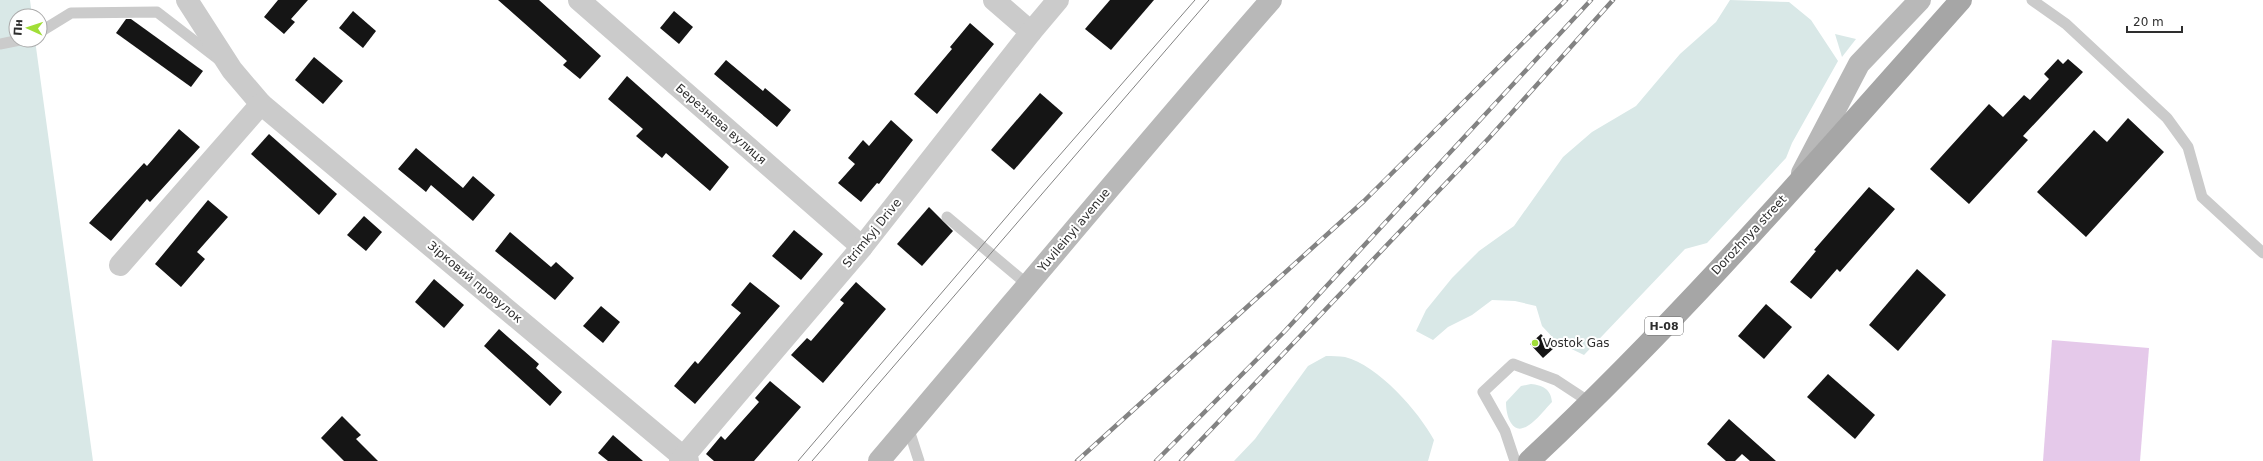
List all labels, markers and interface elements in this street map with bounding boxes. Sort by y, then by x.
north arrow [8,8,48,48]
scale bar [2127,8,2182,34]
text: 20 m [2133,15,2164,29]
text: Пн [12,19,25,36]
street label: Березнева вулиця [673,81,769,167]
street label: Yuvileinyi avenue [1034,186,1113,275]
street label: Dorozhnya street [1709,192,1790,278]
street label: Strimkyj Drive [840,196,904,270]
street label: Зірковий провулок [425,238,525,326]
road number: Н-08 [1645,317,1683,335]
place label: Vostok Gas [1543,336,1610,350]
marker: Vostok Gas [1530,338,1540,348]

